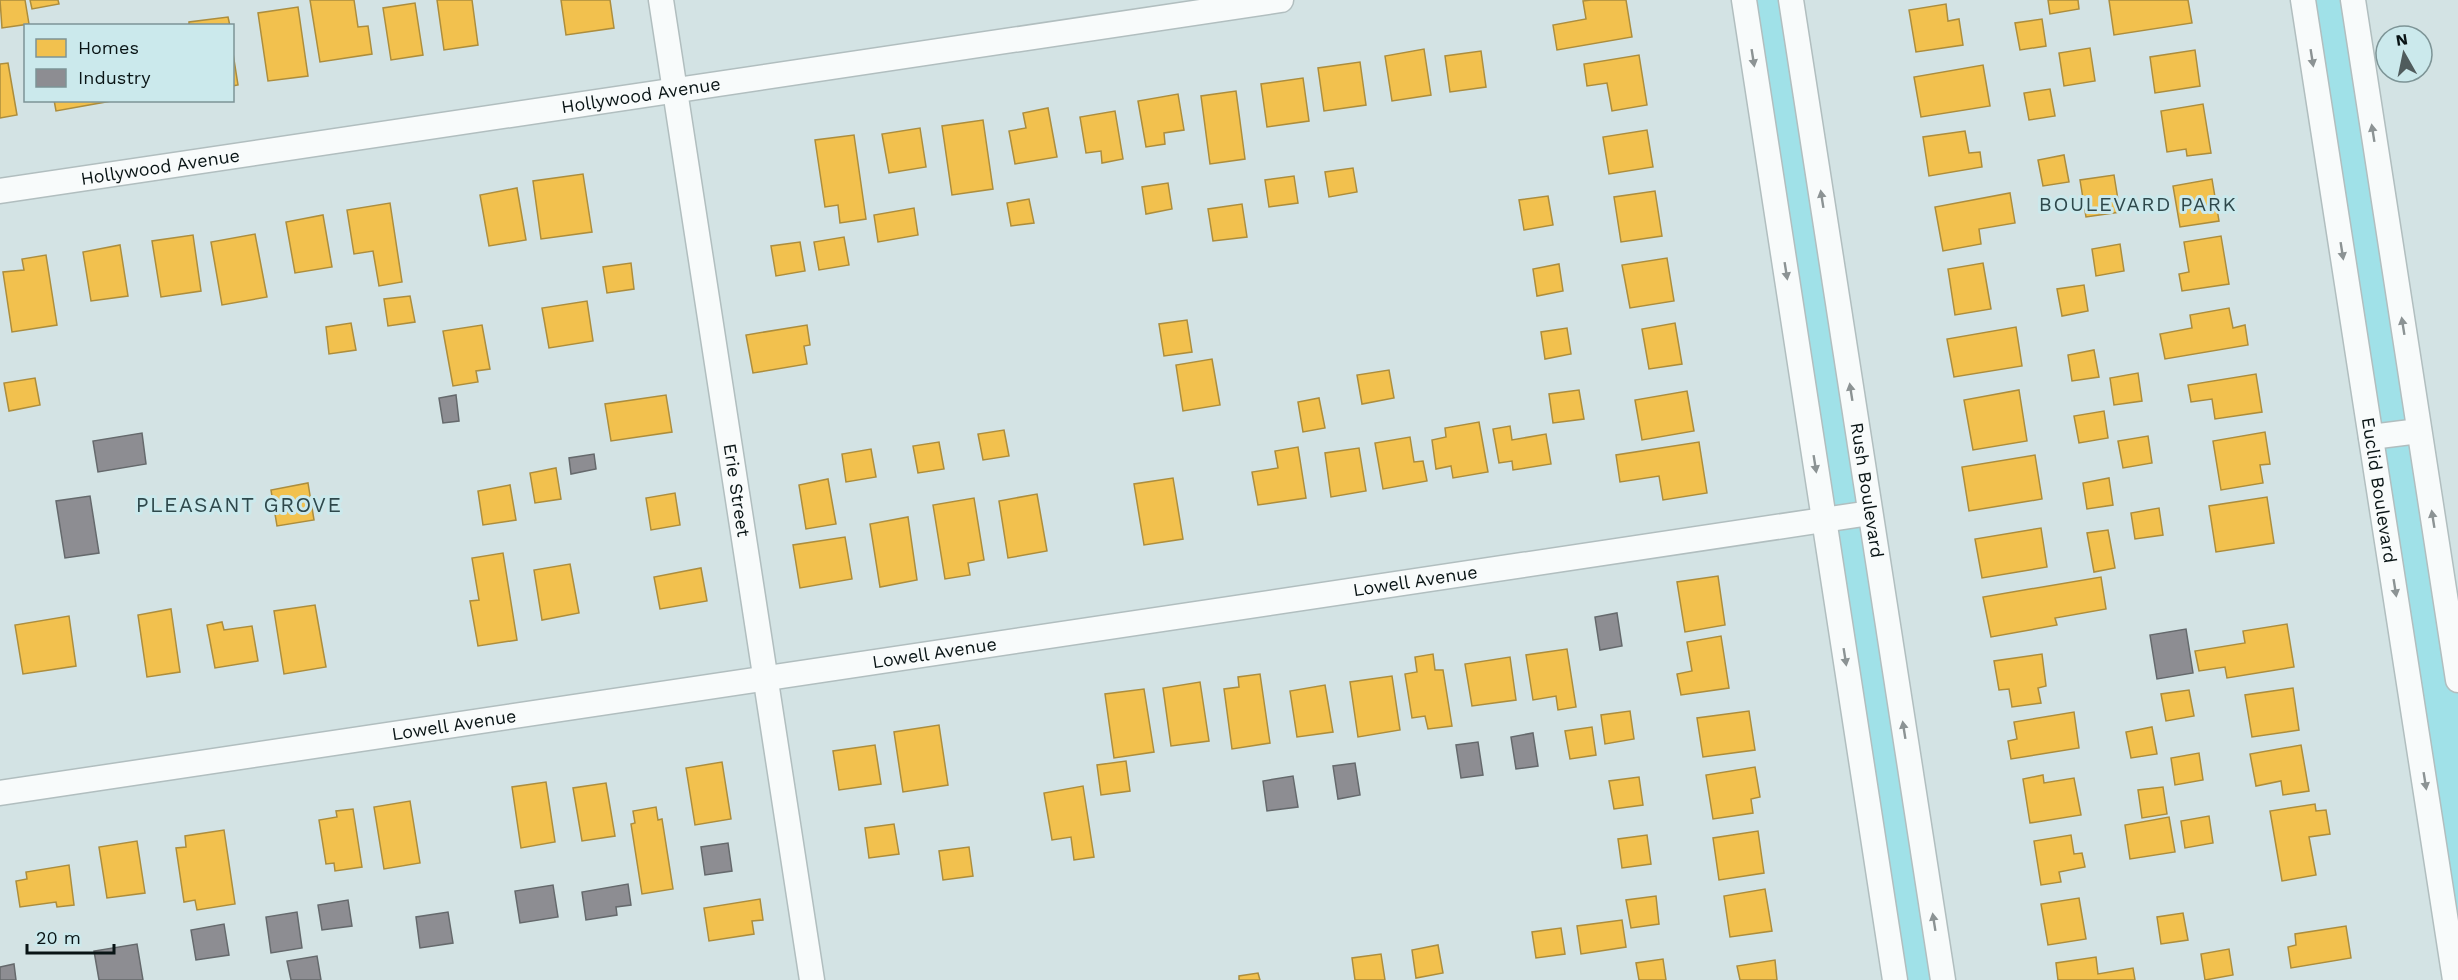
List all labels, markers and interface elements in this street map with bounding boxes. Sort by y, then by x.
legend [24,24,234,102]
north arrow [2374,24,2434,84]
text: N [2394,29,2409,50]
text: Homes [78,37,139,58]
one-way arrow [1749,48,1758,67]
one-way arrow [2308,48,2317,67]
text: Industry [78,67,151,88]
street label: Hollywood Avenue [560,73,722,117]
one-way arrow [2369,124,2378,143]
street label: Hollywood Avenue [79,144,241,189]
one-way arrow [1817,189,1826,208]
district label: BOULEVARD PARK [2039,192,2237,216]
one-way arrow [2338,241,2347,260]
one-way arrow [1781,262,1790,281]
one-way arrow [2398,316,2407,335]
one-way arrow [1847,382,1856,401]
street label: Euclid Boulevard [2358,416,2401,564]
street label: Rush Boulevard [1847,421,1888,559]
street label: Erie Street [719,442,755,539]
one-way arrow [1811,455,1820,474]
district label: PLEASANT GROVE [136,492,342,517]
one-way arrow [2428,509,2437,528]
street label: Lowell Avenue [1351,561,1479,600]
one-way arrow [2390,579,2399,598]
street label: Lowell Avenue [871,633,998,672]
one-way arrow [1841,647,1850,666]
street label: Lowell Avenue [390,705,518,744]
one-way arrow [1899,720,1908,739]
one-way arrow [2420,772,2429,791]
one-way arrow [1930,913,1939,932]
scale bar [27,917,114,955]
text: 20 m [36,927,81,948]

